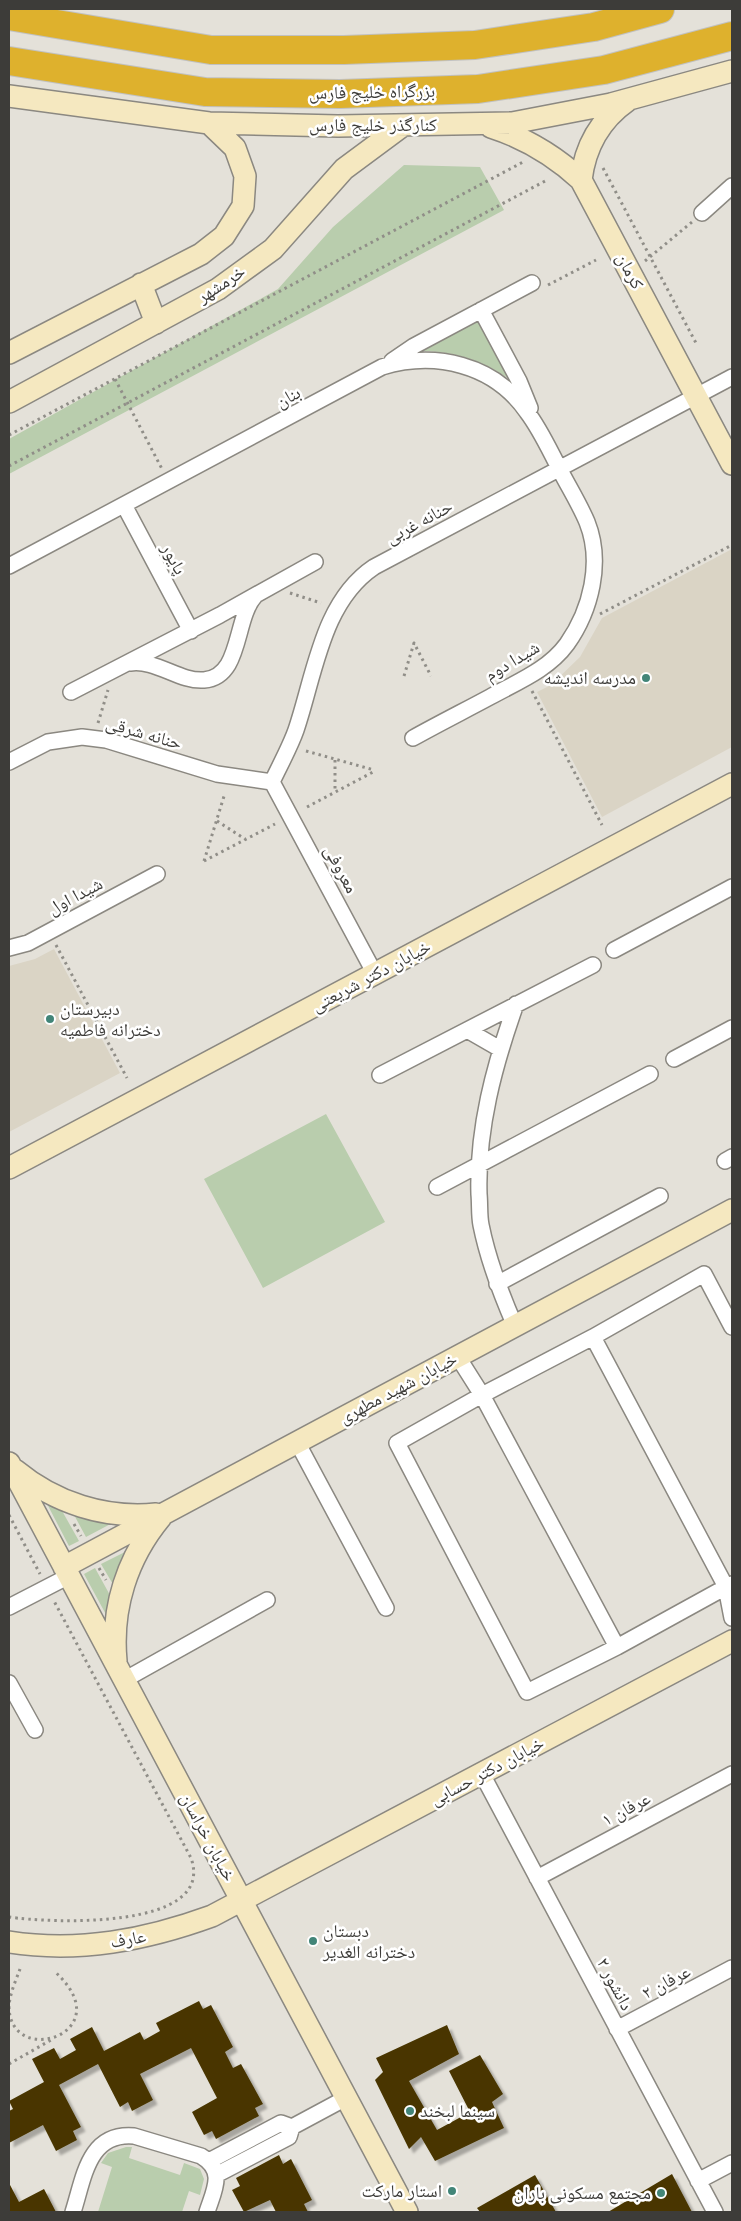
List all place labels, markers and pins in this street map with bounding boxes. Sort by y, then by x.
place label: مدرسه اندیشه [544,666,636,690]
marker: مدرسه اندیشه [640,672,652,684]
place label: دبیرستان دخترانه فاطمیه [60,997,161,1042]
marker: دبیرستان دخترانه فاطمیه [44,1013,56,1025]
place label: دبستان دخترانه الغدیر [322,1919,415,1964]
marker: دبستان دخترانه الغدیر [307,1935,319,1947]
place label: سینما لبخند [420,2099,495,2123]
marker: سینما لبخند [404,2105,416,2117]
place label: استار مارکت [361,2179,442,2203]
place label: مجتمع مسکونی باران [514,2181,651,2205]
marker: استار مارکت [446,2185,458,2197]
marker: مجتمع مسکونی باران [655,2187,667,2199]

